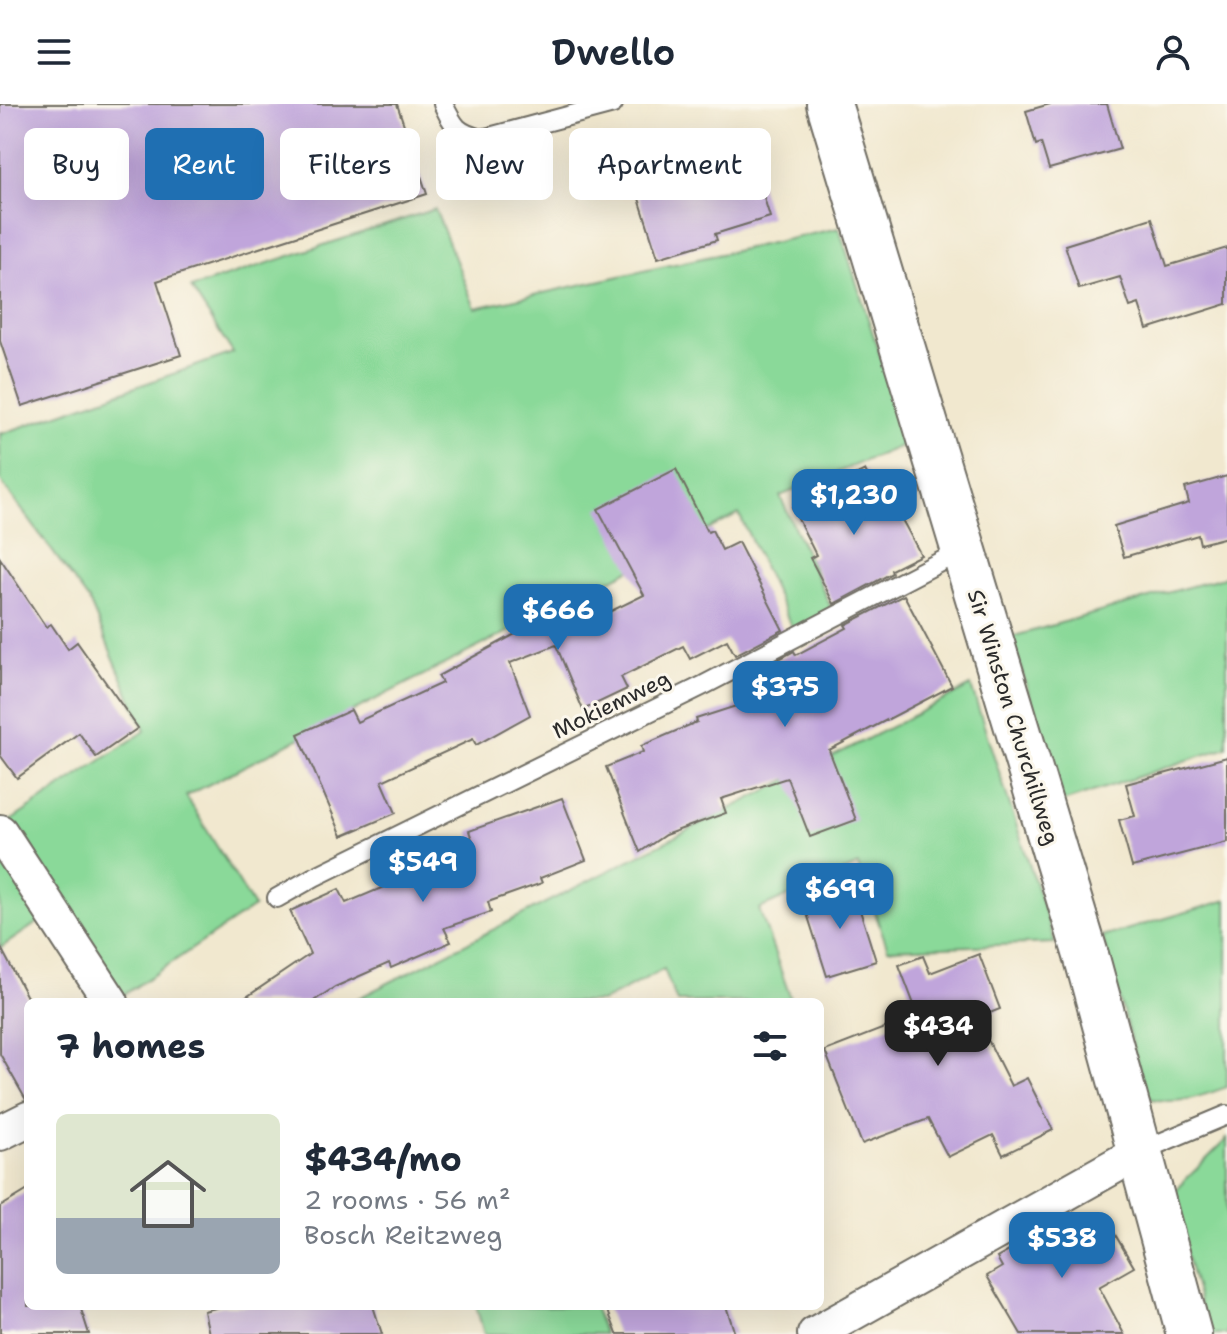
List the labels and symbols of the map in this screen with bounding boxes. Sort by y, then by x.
pin: $1,230 [789,469,919,537]
pin: $666 [511,584,605,652]
street label: Sir Winston Churchillweg [961,586,1066,848]
pin: $375 [738,661,832,729]
street label: Mokiemweg [548,663,675,745]
pin: $549 [376,836,470,904]
pin: $699 [793,863,887,931]
pin: $434 [891,1000,985,1068]
pin: $538 [1015,1212,1109,1280]

